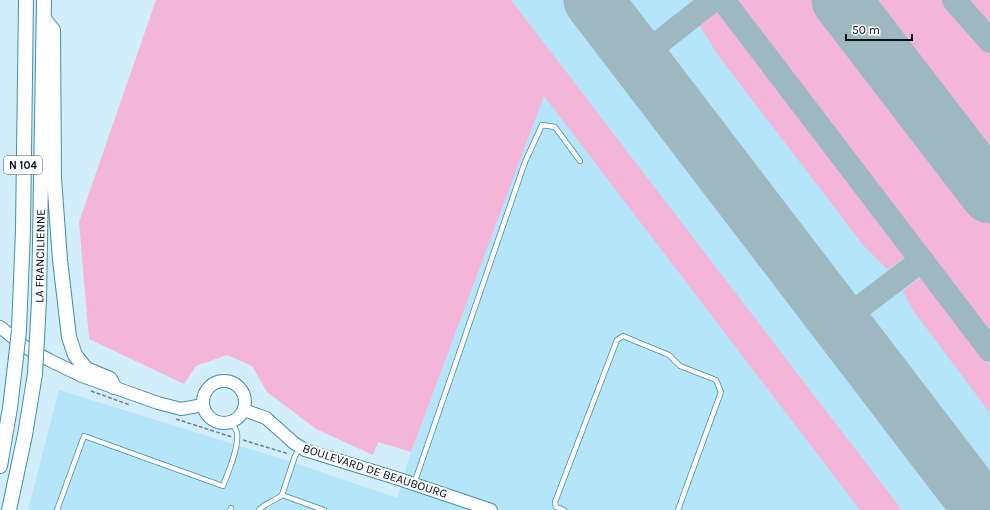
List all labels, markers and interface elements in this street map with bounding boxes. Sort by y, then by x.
scale bar [846,16,912,42]
text: 50 m [852,23,880,37]
road number: N 104 [4,156,42,174]
street label: LA FRANCILIENNE [32,209,48,303]
street label: BOULEVARD DE BEAUBOURG [301,441,449,501]

